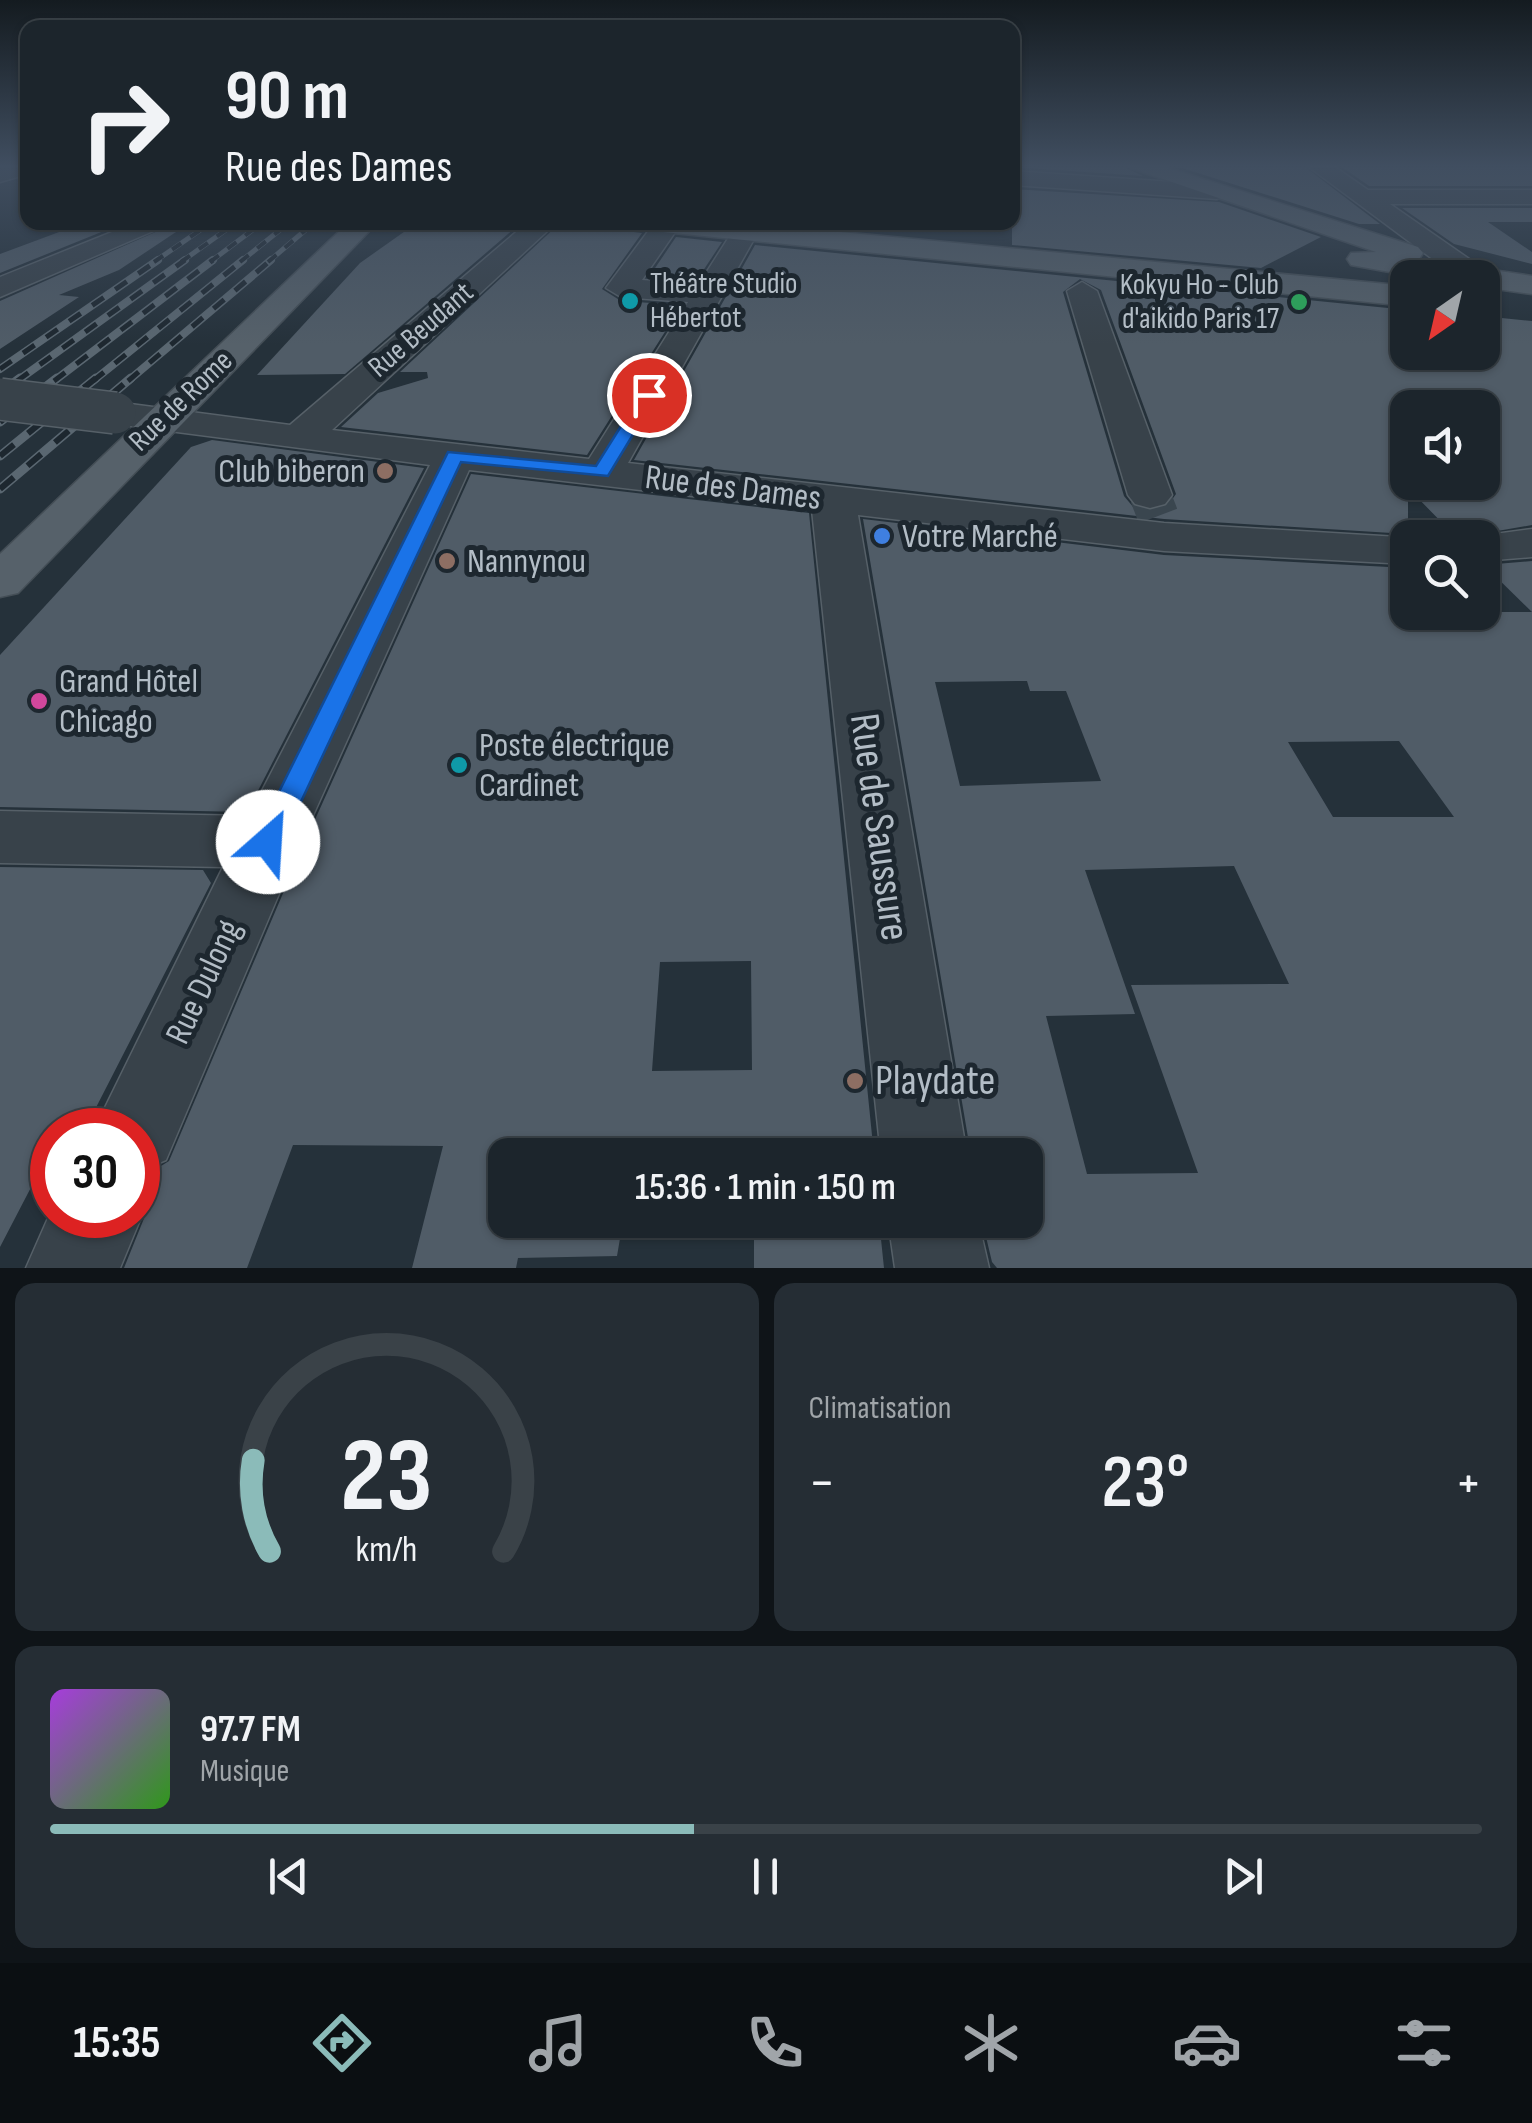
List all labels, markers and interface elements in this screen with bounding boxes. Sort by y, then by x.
text: 90 m [225,55,349,139]
icon: right [60,60,190,190]
text: Rue des Dames [225,140,452,195]
north arrow [1390,260,1500,370]
map controls [1390,260,1500,630]
place label: Théâtre Studio Hébertot [650,266,798,336]
place label: Kokyu Ho - Club d'aikido Paris 17 [1120,267,1279,337]
street label: Rue Beudant [361,275,481,385]
marker: Théâtre Studio Hébertot [619,290,641,312]
marker: Kokyu Ho - Club d'aikido Paris 17 [1288,291,1310,313]
street label: Rue de Rome [122,343,240,459]
pin [607,353,692,438]
icon: arrive [622,368,677,423]
button: sound [1390,390,1500,500]
place label: Club biberon [218,450,365,493]
street label: Rue des Dames [643,456,823,520]
marker: Club biberon [374,460,396,482]
place label: Votre Marché [902,515,1058,558]
button: search [1390,520,1500,630]
marker: Votre Marché [871,525,893,547]
place label: Nannynou [467,540,586,583]
marker: Nannynou [436,550,458,572]
place label: Grand Hôtel Chicago [59,660,198,743]
marker: Grand Hôtel Chicago [28,690,50,712]
street label: Rue de Saussure [838,710,920,944]
place label: Poste électrique Cardinet [479,724,670,807]
marker: Poste électrique Cardinet [448,754,470,776]
position arrow [216,790,320,894]
street label: Rue Dulong [157,913,251,1051]
place label: Playdate [875,1056,995,1107]
marker: Playdate [844,1070,866,1092]
speed limit sign: 30 [30,1108,160,1238]
text: 15:36 · 1 min · 150 m [635,1165,896,1210]
text: Climatisation [809,1389,952,1428]
text: 23 [341,1415,433,1540]
text: 23° [1101,1438,1189,1529]
text: − [809,1450,835,1517]
text: + [1455,1450,1482,1517]
text: km/h [356,1529,418,1572]
text: 97.7 FM [200,1707,301,1752]
text: Musique [200,1752,289,1791]
icon: previous [261,1849,316,1904]
icon: pause [738,1849,793,1904]
icon: next [1216,1849,1271,1904]
icon: directions [307,2008,377,2078]
icon: music [523,2008,593,2078]
icon: phone [740,2008,810,2078]
icon: climate [956,2008,1026,2078]
icon: car [1172,2008,1242,2078]
icon: filters [1389,2008,1459,2078]
text: 15:35 [73,2016,161,2071]

